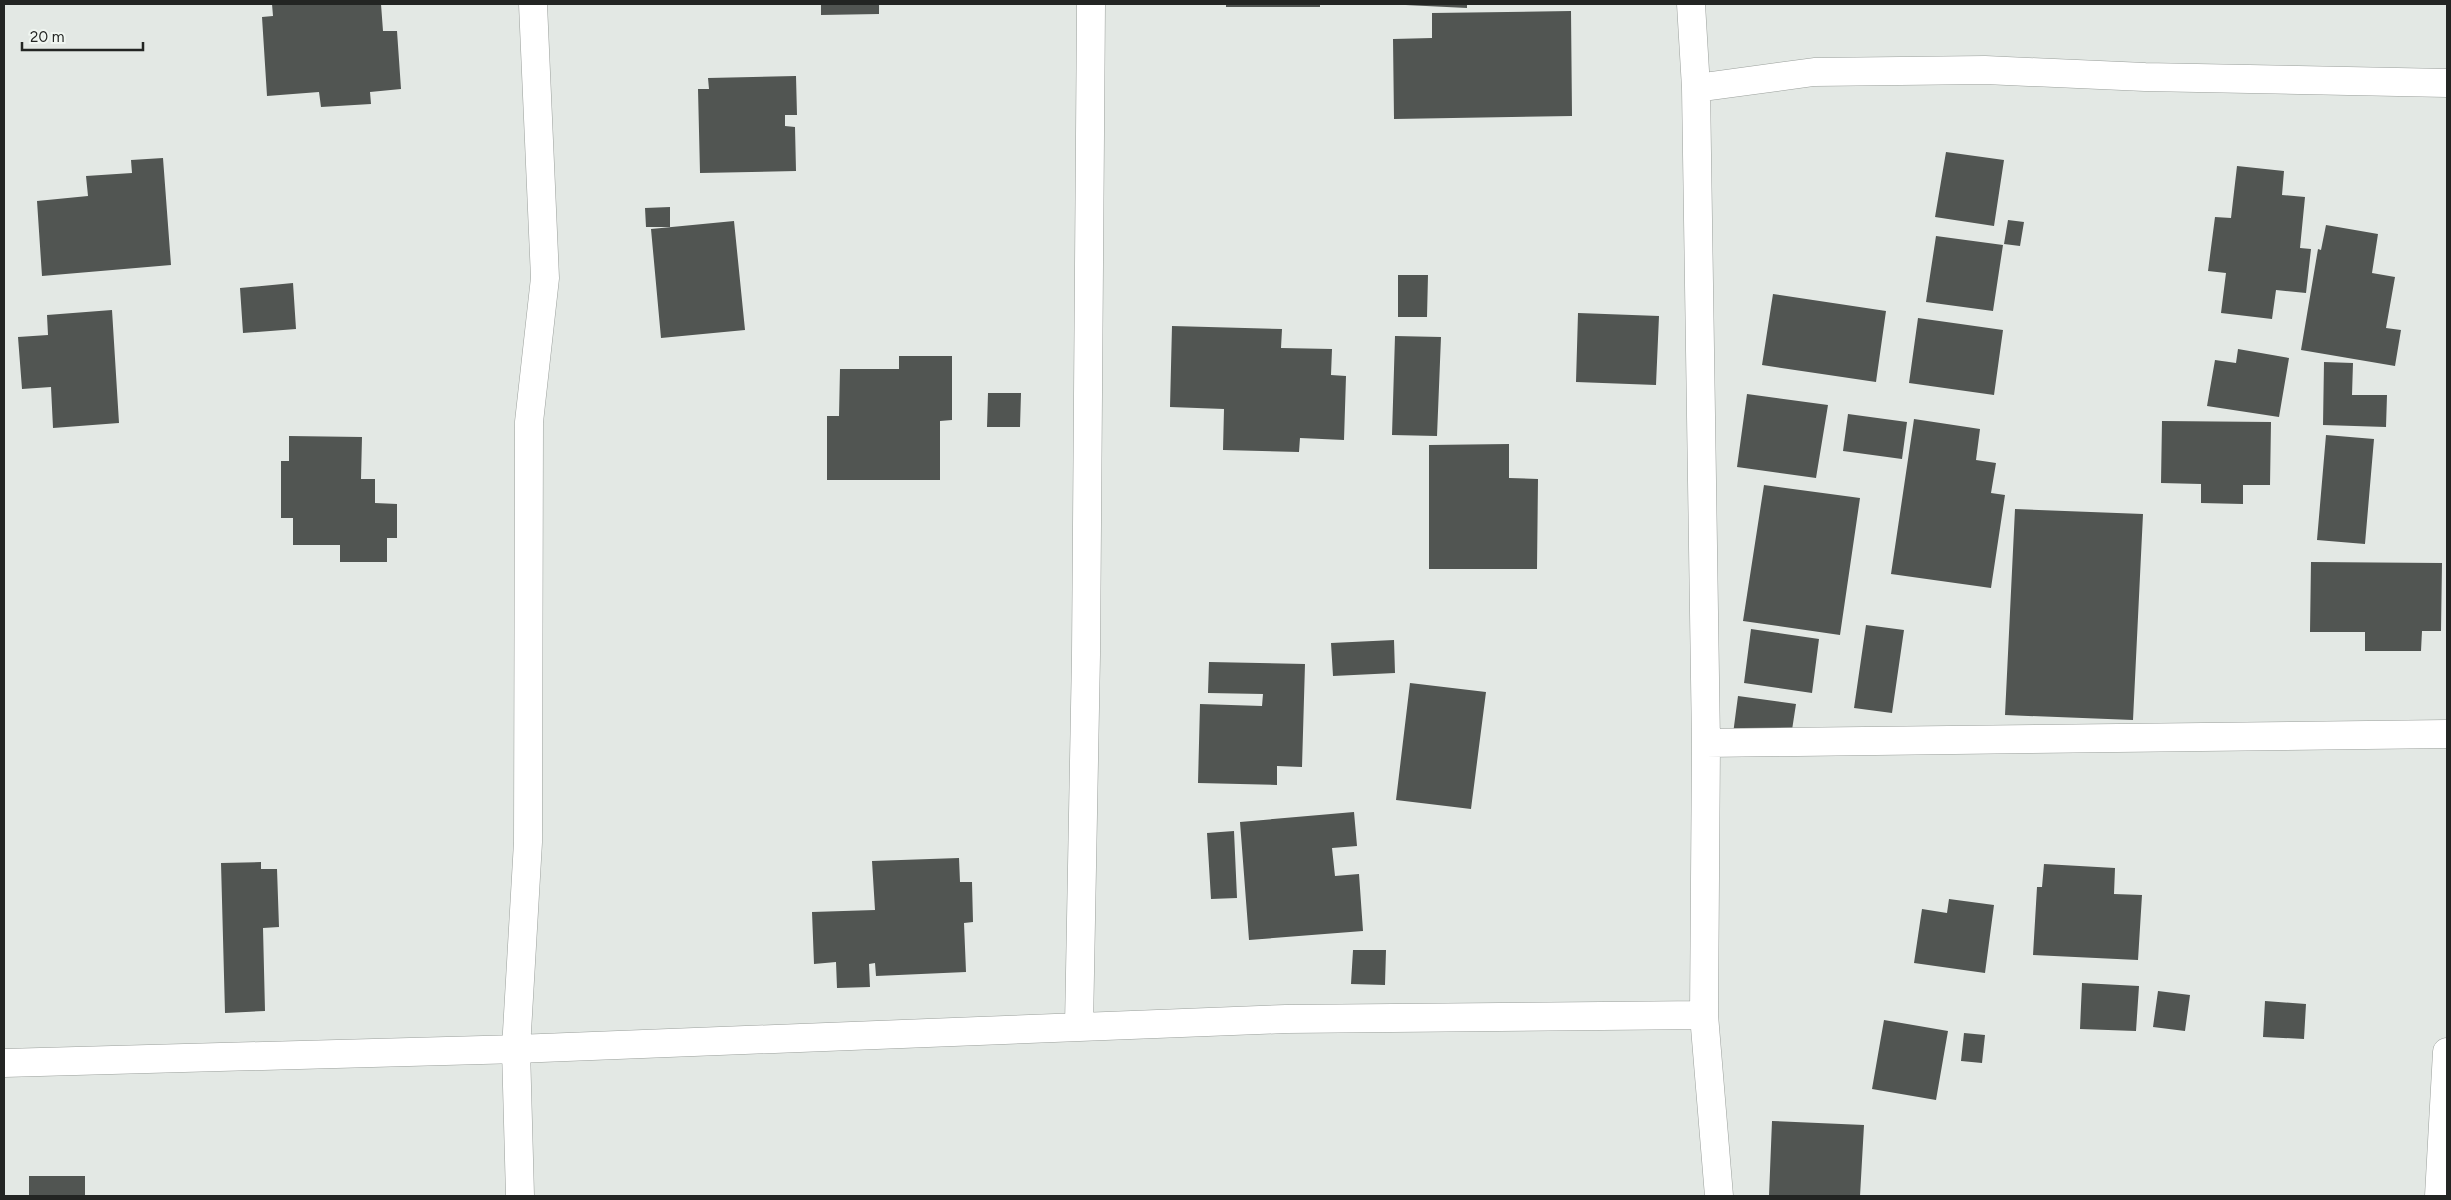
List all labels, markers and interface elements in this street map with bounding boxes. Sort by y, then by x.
scale bar [22,20,144,52]
text: 20 m [30,28,64,46]

